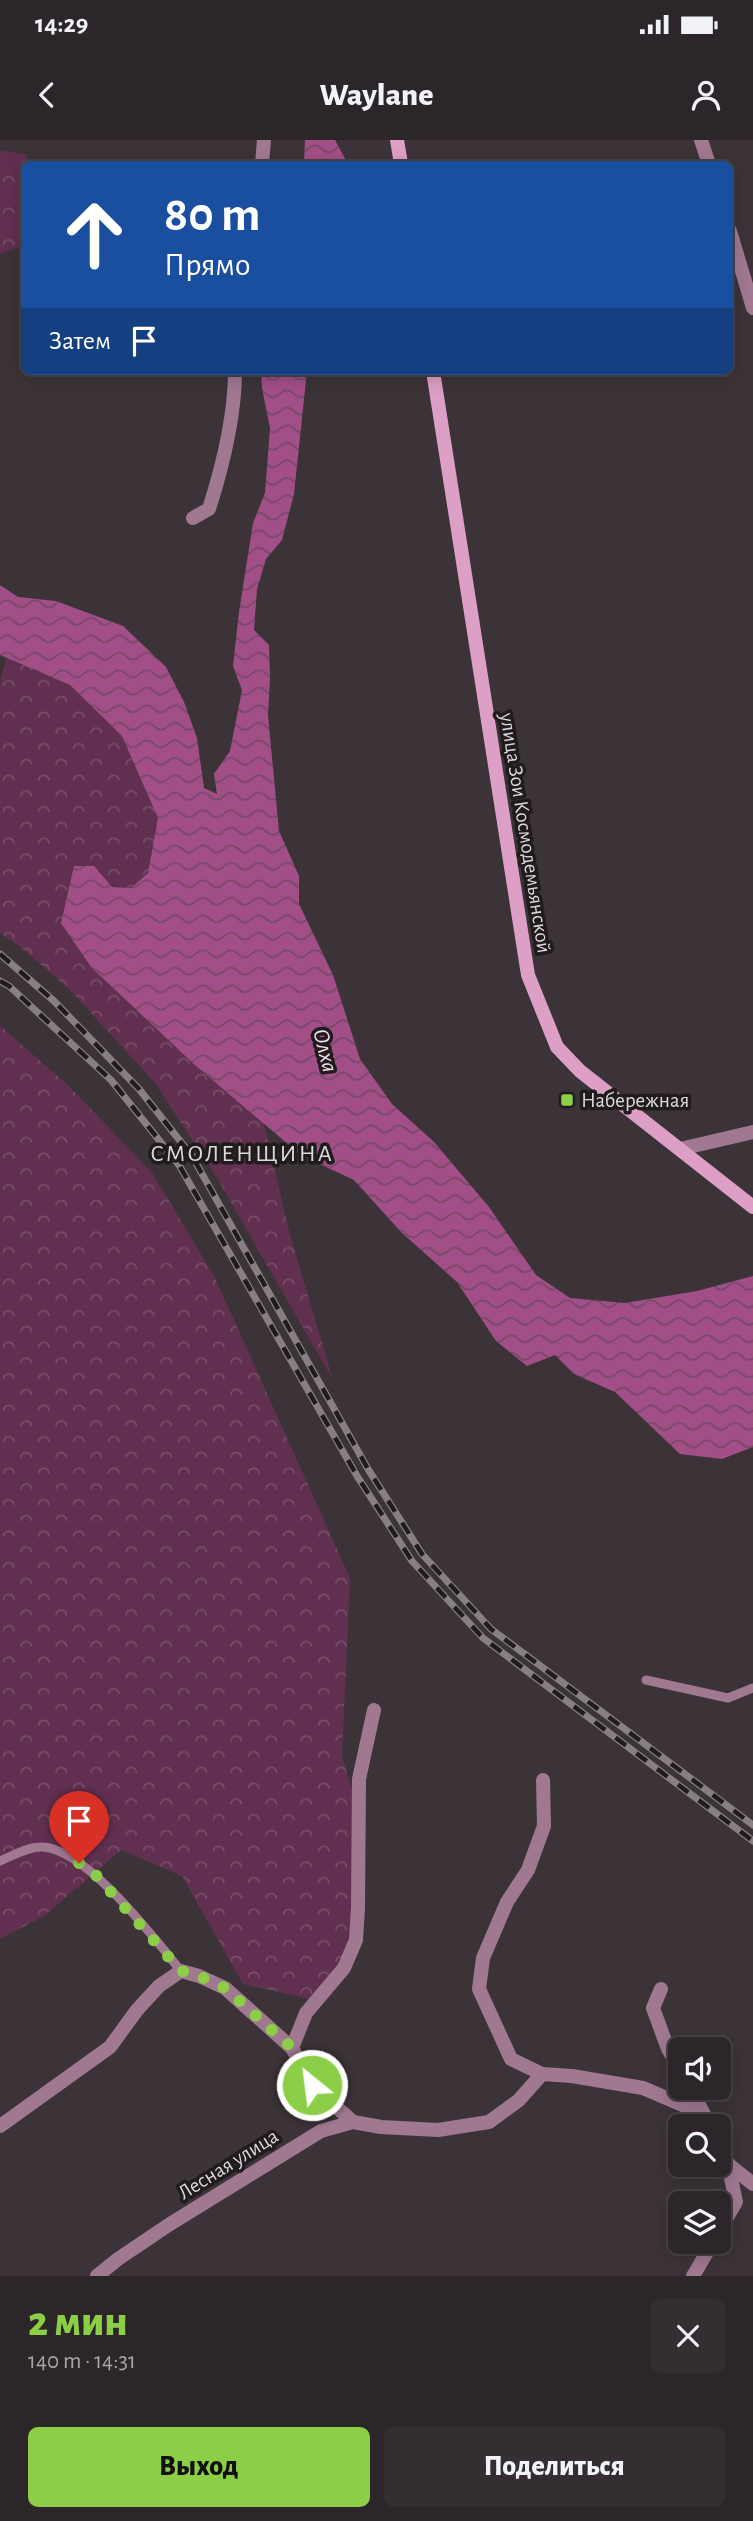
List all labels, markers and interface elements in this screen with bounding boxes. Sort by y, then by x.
text: 14:29 [35,11,88,37]
icon: back [28,76,66,114]
icon: person [687,76,725,114]
text: Waylane [320,79,433,111]
icon: ahead [49,189,140,280]
text: 80 m [164,191,261,240]
text: Прямо [164,249,250,281]
icon: arrive [125,322,163,360]
text: Затем [49,328,111,354]
street label: улица Зои Космодемьянской [496,710,555,955]
water label: Олха [308,1026,341,1074]
place label: Набережная [581,1090,689,1111]
marker: Набережная [559,1092,575,1108]
district label: СМОЛЕНЩИНА [150,1142,334,1166]
pin [49,1791,109,1863]
icon: arrive [60,1802,98,1840]
map controls [668,2037,731,2254]
button: sound [668,2037,731,2100]
position arrow [275,2048,349,2122]
button: search [668,2114,731,2177]
street label: Лесная улица [174,2125,282,2204]
button: layers [668,2191,731,2254]
button: close [651,2299,725,2373]
text: 2 мин [28,2301,128,2343]
text: 140 m · 14:31 [28,2350,136,2373]
button: Выход [28,2427,370,2507]
button: Поделиться [384,2427,725,2507]

